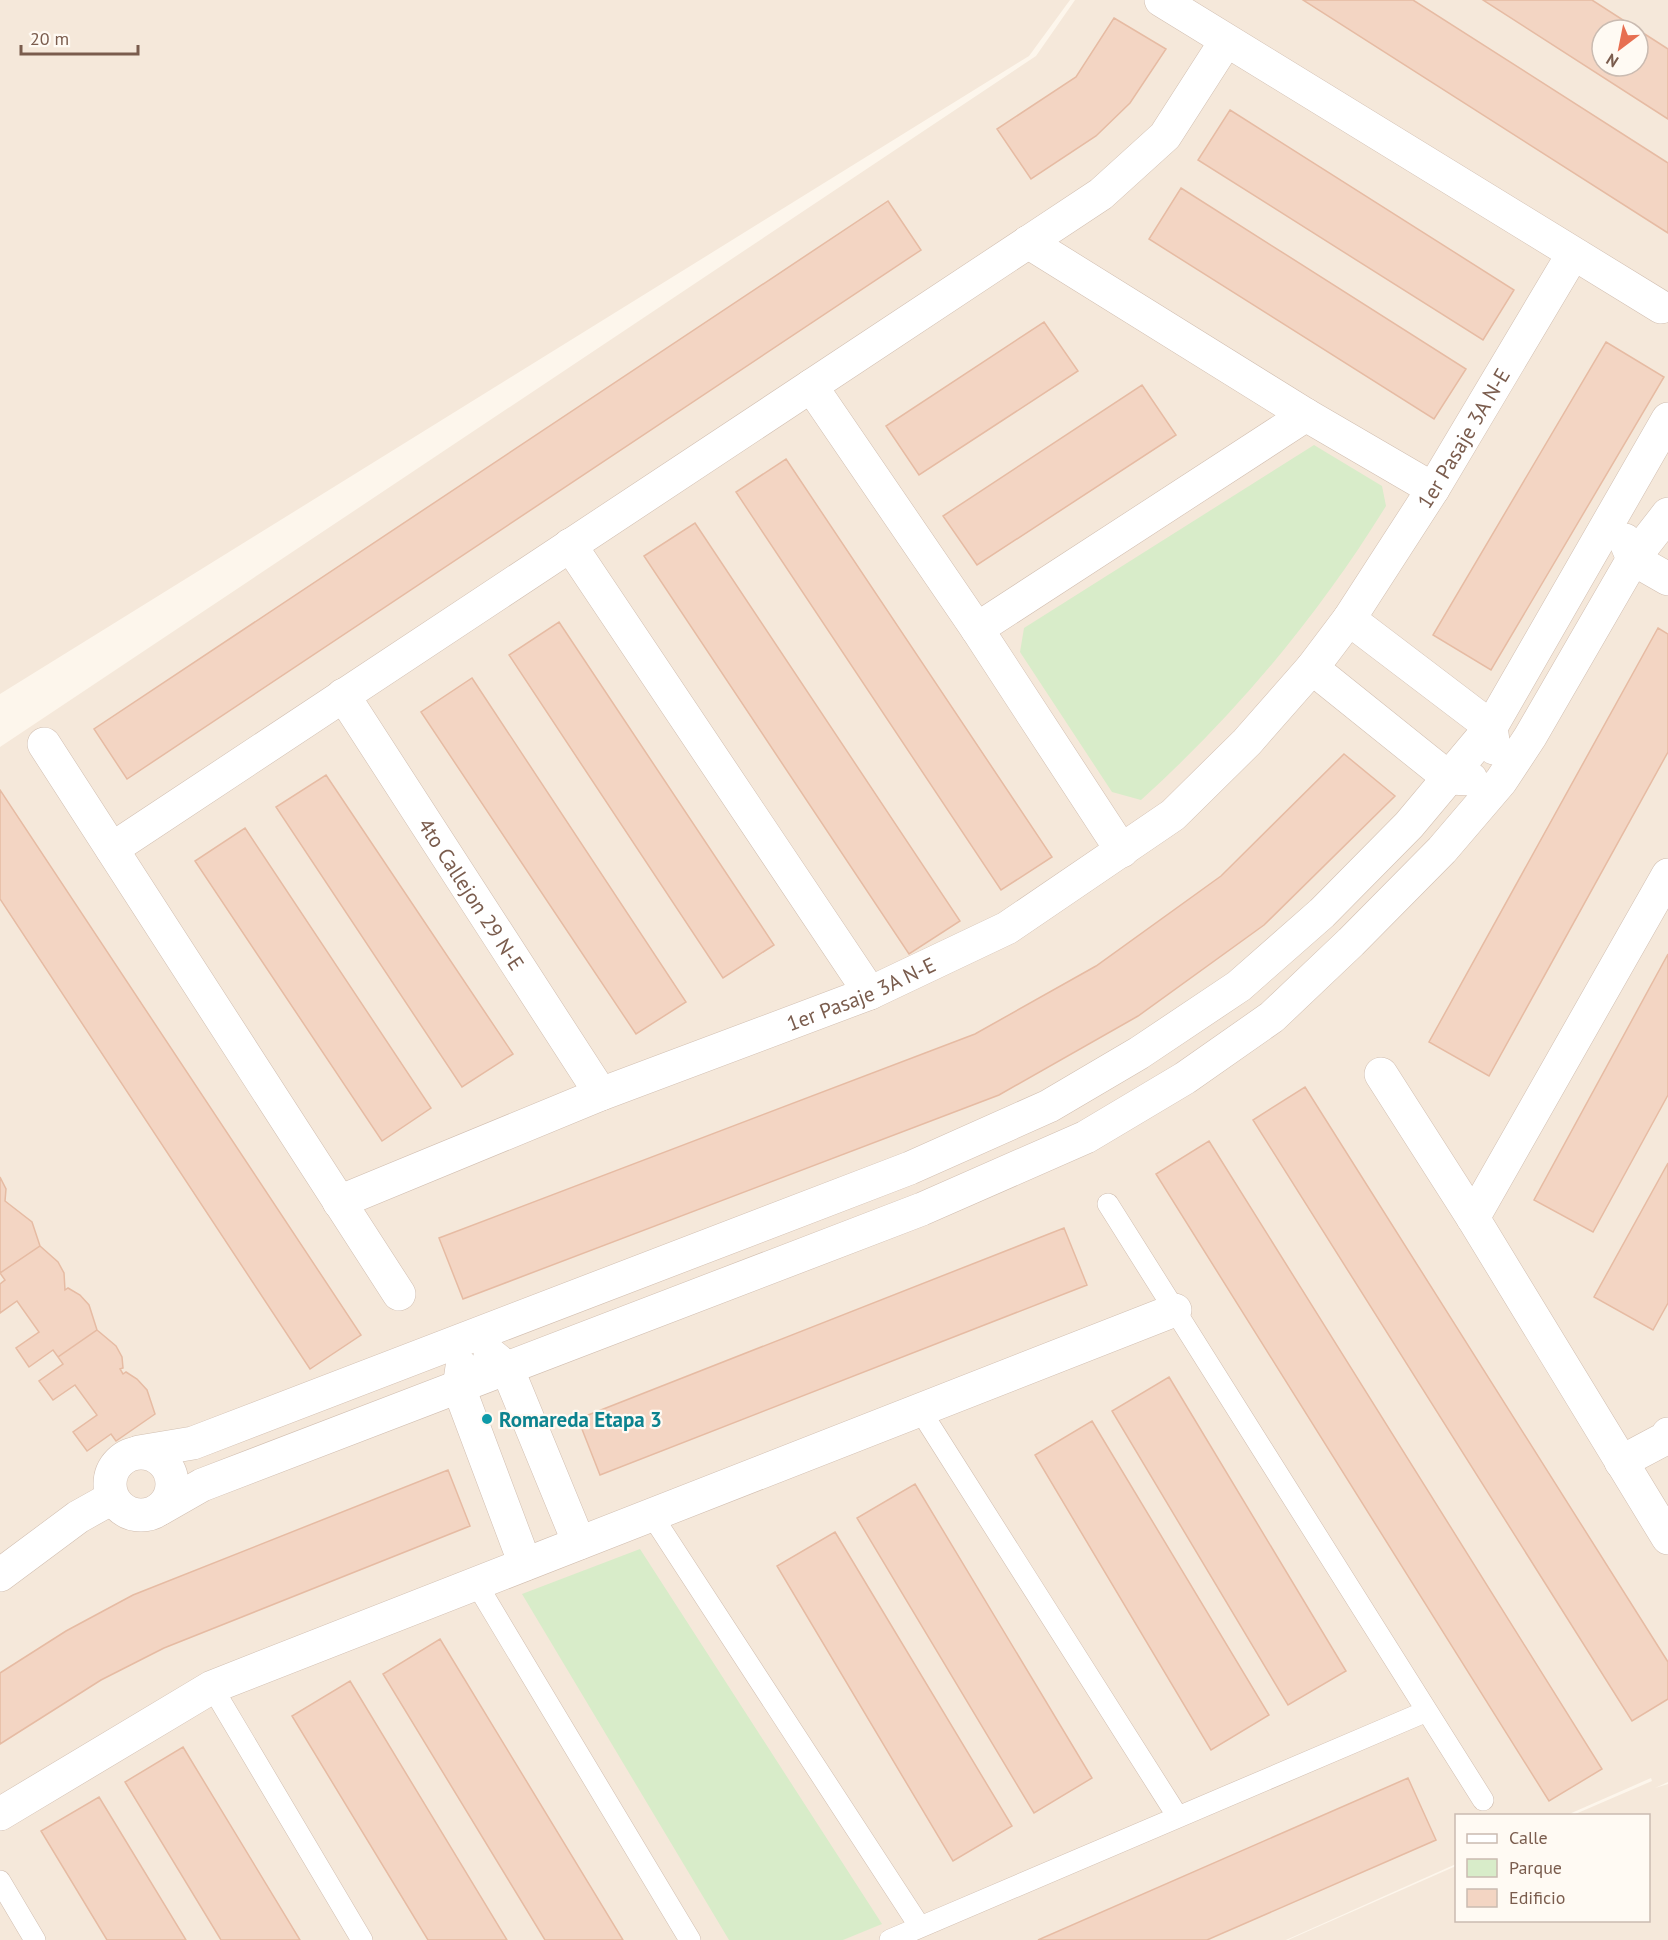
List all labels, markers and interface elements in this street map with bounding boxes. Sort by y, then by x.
scale bar [21,18,138,56]
north arrow [1590,18,1650,78]
text: 20 m [30,27,69,50]
text: N [1602,49,1622,72]
street label: 1er Pasaje 3A N-E [1411,363,1516,513]
street label: 4to Callejon 29 N-E [413,813,531,975]
street label: 1er Pasaje 3A N-E [783,950,940,1037]
place label: Romareda Etapa 3 [499,1406,662,1433]
marker: Romareda Etapa 3 [480,1412,494,1426]
legend [1455,1814,1650,1922]
text: Calle [1509,1826,1548,1849]
text: Parque [1509,1856,1562,1879]
text: Edificio [1509,1886,1565,1909]

